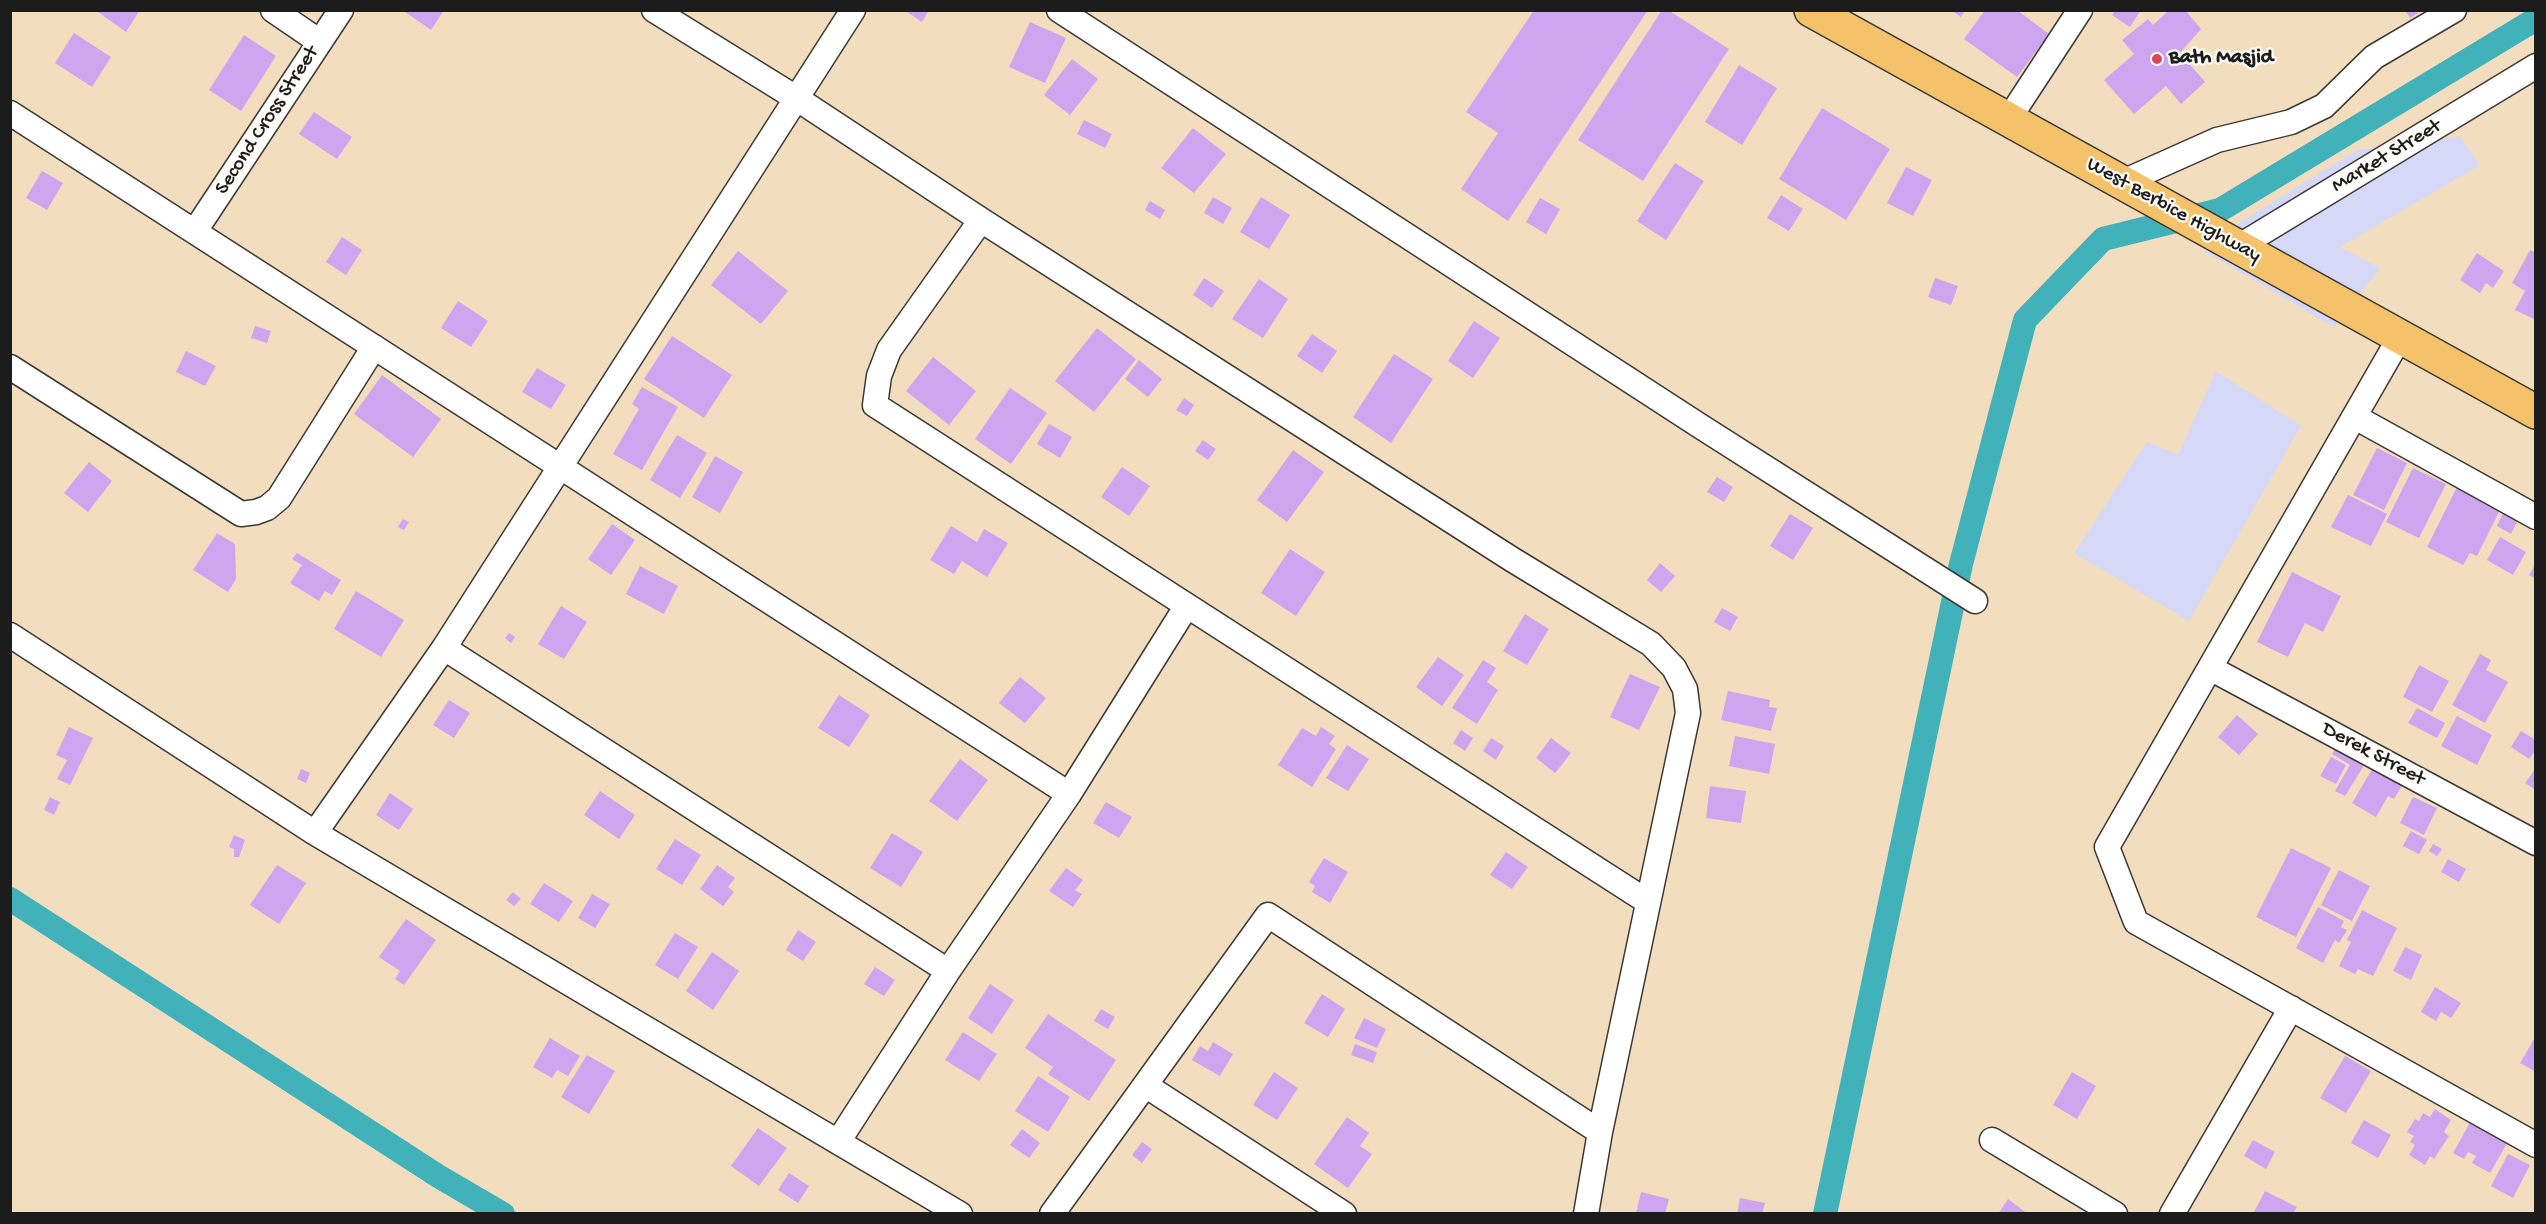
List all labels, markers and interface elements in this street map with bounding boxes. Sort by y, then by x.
street label: Second Cross Street [211,42,325,200]
place label: Bath Masjid [2169,46,2273,72]
marker: Bath Masjid [2150,52,2164,66]
street label: Market Street [2328,114,2446,200]
street label: West Berbice Highway [2081,153,2265,269]
street label: Derek Street [2317,717,2429,793]

